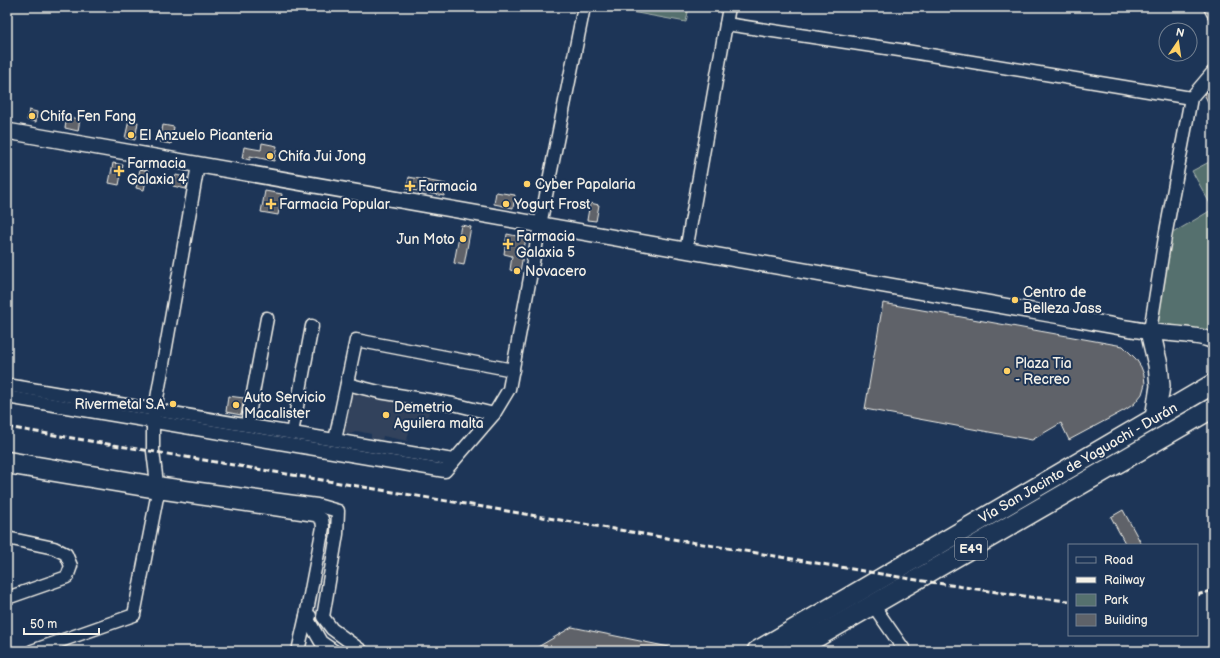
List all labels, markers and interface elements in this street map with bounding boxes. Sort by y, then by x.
north arrow [1158,22,1198,62]
text: N [1175,25,1186,40]
place label: Chifa Fen Fang [40,108,136,125]
marker: Chifa Fen Fang [27,111,37,121]
place label: El Anzuelo Picanteria [139,127,273,144]
marker: El Anzuelo Picanteria [126,130,136,140]
place label: Chifa Jui Jong [278,148,366,165]
marker: Chifa Jui Jong [265,151,275,161]
place label: Farmacia Galaxia 4 [127,155,187,188]
marker: Farmacia Galaxia 4 [114,166,124,176]
place label: Cyber Papalaria [535,176,636,193]
place label: Farmacia [418,178,477,195]
marker: Cyber Papalaria [522,179,532,189]
marker: Farmacia [405,181,415,191]
place label: Farmacia Popular [279,196,391,213]
place label: Yogurt Frost [513,196,591,213]
marker: Farmacia Popular [266,199,276,209]
marker: Yogurt Frost [501,199,511,209]
place label: Farmacia Galaxia 5 [516,228,575,261]
place label: Jun Moto [397,231,455,248]
marker: Jun Moto [458,234,468,244]
marker: Farmacia Galaxia 5 [503,239,513,249]
place label: Novacero [525,263,586,280]
marker: Novacero [512,266,522,276]
place label: Centro de Belleza Jass [1023,284,1102,317]
marker: Centro de Belleza Jass [1010,295,1020,305]
place label: Plaza Tia - Recreo [1015,355,1072,388]
marker: Plaza Tia - Recreo [1002,366,1012,376]
place label: Auto Servicio Macalister [244,389,326,422]
place label: Rivermetal S.A [75,396,165,413]
marker: Rivermetal S.A [168,399,178,409]
place label: Demetrio Aguilera malta [394,399,484,432]
street label: Vía San Jacinto de Yaguachi - Durán [976,399,1180,527]
marker: Auto Servicio Macalister [231,400,241,410]
marker: Demetrio Aguilera malta [381,410,391,420]
road number: E49 [955,538,987,560]
legend [1068,544,1198,636]
text: Road [1104,553,1133,568]
text: Railway [1104,573,1146,588]
text: Park [1104,593,1128,608]
scale bar [24,610,99,636]
text: Building [1104,613,1148,628]
text: 50 m [30,617,57,632]

